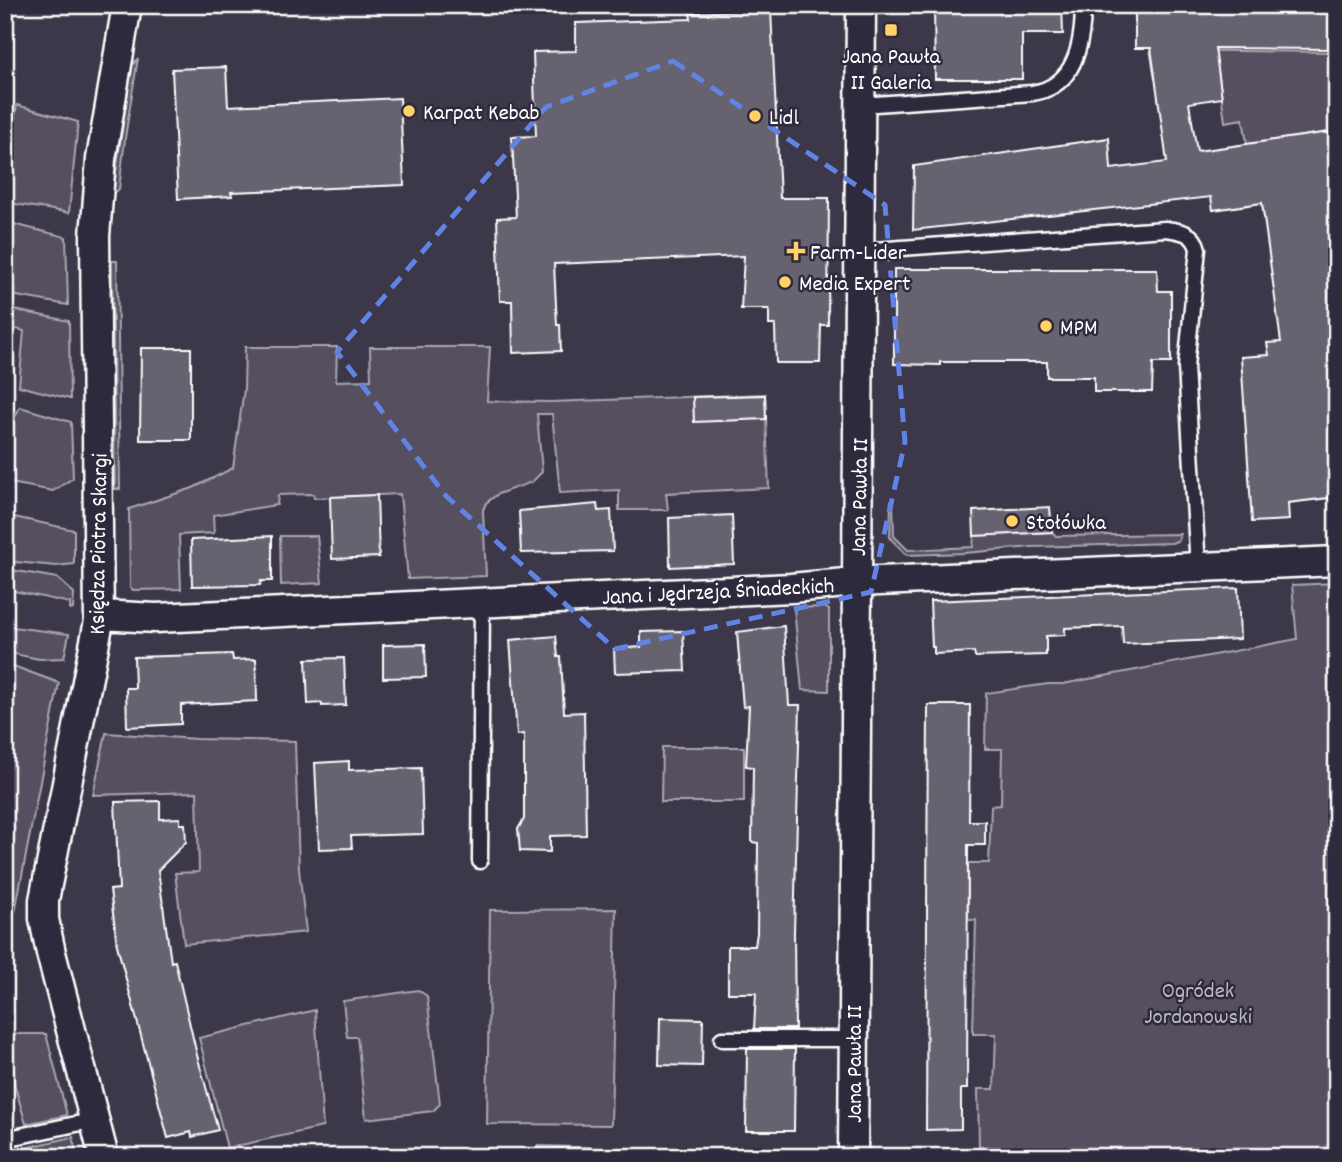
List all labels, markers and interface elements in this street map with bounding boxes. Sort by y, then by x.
marker: Jana Pawła II Galeria [883,22,899,38]
place label: Jana Pawła II Galeria [842,42,941,101]
place label: Karpat Kebab [423,98,540,131]
marker: Karpat Kebab [401,103,417,119]
place label: Lidl [769,103,799,136]
marker: Lidl [747,108,763,124]
place label: Farm-Lider [810,238,907,271]
marker: Farm-Lider [788,243,804,259]
place label: Media Expert [799,269,910,302]
marker: Media Expert [777,274,793,290]
place label: MPM [1060,313,1097,346]
marker: MPM [1038,318,1054,334]
street label: Jana Pawła II [844,438,879,556]
street label: Księdza Piotra Skargi [82,453,119,635]
place label: Stołówka [1026,508,1107,541]
marker: Stołówka [1004,513,1020,529]
street label: Jana i Jędrzeja Śniadeckich [601,571,835,616]
park label: Ogródek Jordanowski [1144,976,1252,1035]
street label: Jana Pawła II [840,1005,873,1123]

